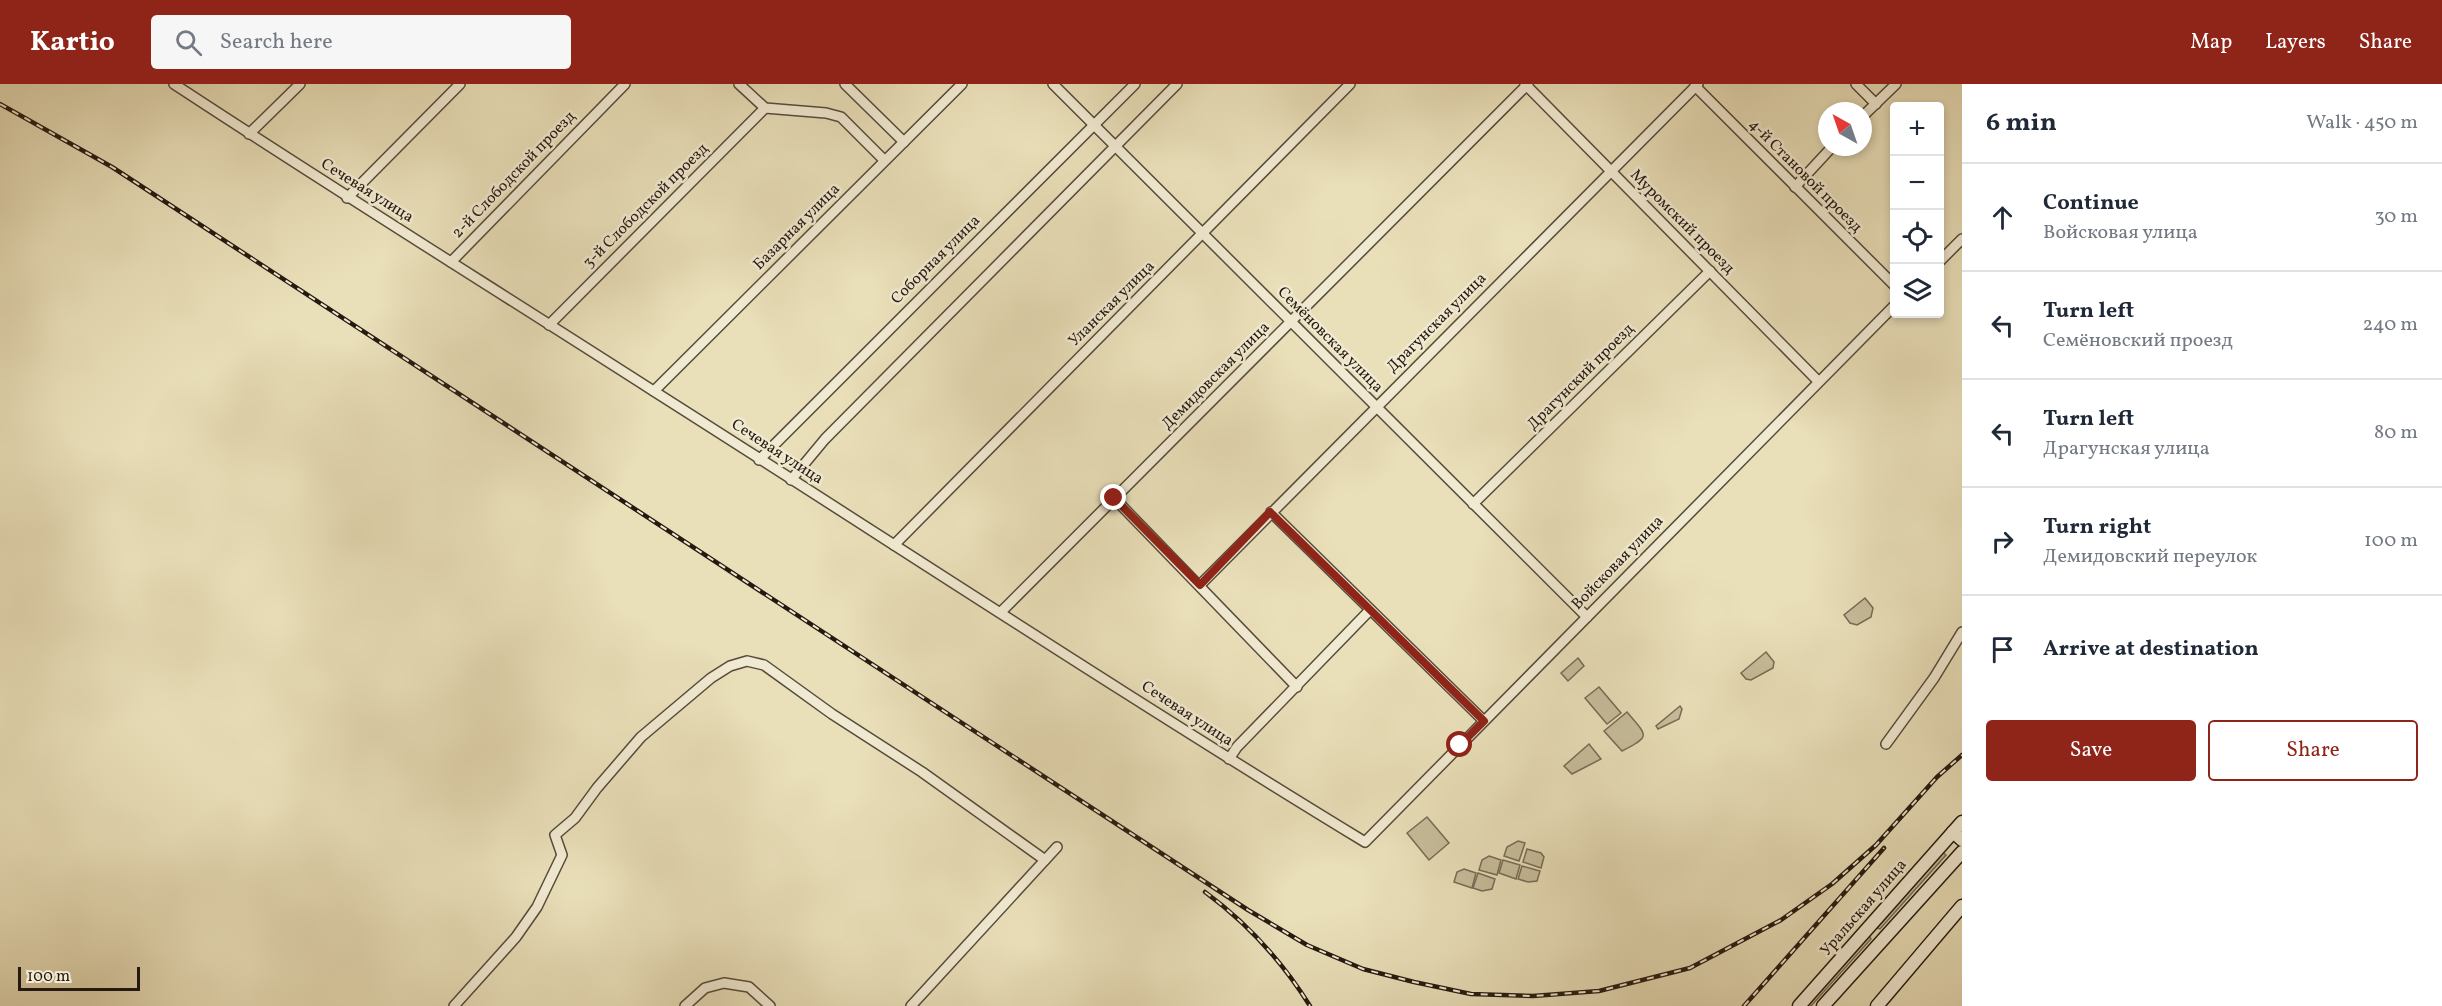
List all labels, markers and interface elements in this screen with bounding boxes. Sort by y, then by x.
search box [151,15,571,69]
text: Kartio [30,23,115,62]
icon: search [172,26,205,59]
text: Search here [220,27,333,58]
text: Map [2190,28,2232,57]
text: Layers [2265,28,2326,57]
text: Share [2359,28,2412,57]
north arrow [1818,102,1872,156]
map controls [1890,102,1944,318]
button: + [1890,102,1944,156]
text: 6 min [1986,105,2057,141]
street label: 2-й Слободской проезд [447,106,581,244]
text: Walk · 450 m [2306,109,2418,137]
street label: 4-й Становой проезд [1743,114,1867,238]
street label: 3-й Слободской проезд [578,138,714,274]
street label: Сечевая улица [316,154,418,228]
button: − [1890,156,1944,210]
street label: Муромский проезд [1625,165,1739,279]
street label: Базарная улица [749,179,845,275]
text: Continue [2043,188,2139,219]
icon: ahead [1986,201,2019,234]
text: 30 m [2374,203,2418,231]
street label: Соборная улица [886,210,986,310]
button: locate [1890,210,1944,264]
text: Войсковая улица [2043,219,2198,247]
street label: Уланская улица [1064,256,1160,352]
button: layers [1890,264,1944,318]
street label: Драгунская улица [1382,268,1492,378]
street label: Семёновская улица [1272,282,1388,398]
text: Turn left [2043,296,2134,327]
icon: left [1986,309,2019,342]
text: 240 m [2363,311,2418,339]
street label: Демидовская улица [1157,317,1275,435]
street label: Драгунский проезд [1523,319,1639,435]
text: Семёновский проезд [2043,327,2233,355]
text: Turn left [2043,404,2134,435]
street label: Сечевая улица [727,414,827,490]
icon: left [1986,417,2019,450]
text: 80 m [2374,419,2418,447]
text: Драгунская улица [2043,435,2210,463]
route end [1100,484,1126,510]
street label: Войсковая улица [1567,511,1669,615]
text: Turn right [2043,512,2151,543]
icon: right [1986,525,2019,558]
text: 100 m [2364,527,2418,555]
text: Демидовский переулок [2043,543,2257,571]
icon: arrive [1986,633,2019,666]
text: Arrive at destination [2043,634,2259,665]
street label: Сечевая улица [1137,676,1237,752]
button: Save [1986,720,2196,781]
button: Share [2208,720,2418,781]
route start [1446,731,1472,757]
street label: Уральская улица [1816,855,1912,961]
scale bar [18,964,140,992]
text: 100 m [27,966,70,988]

